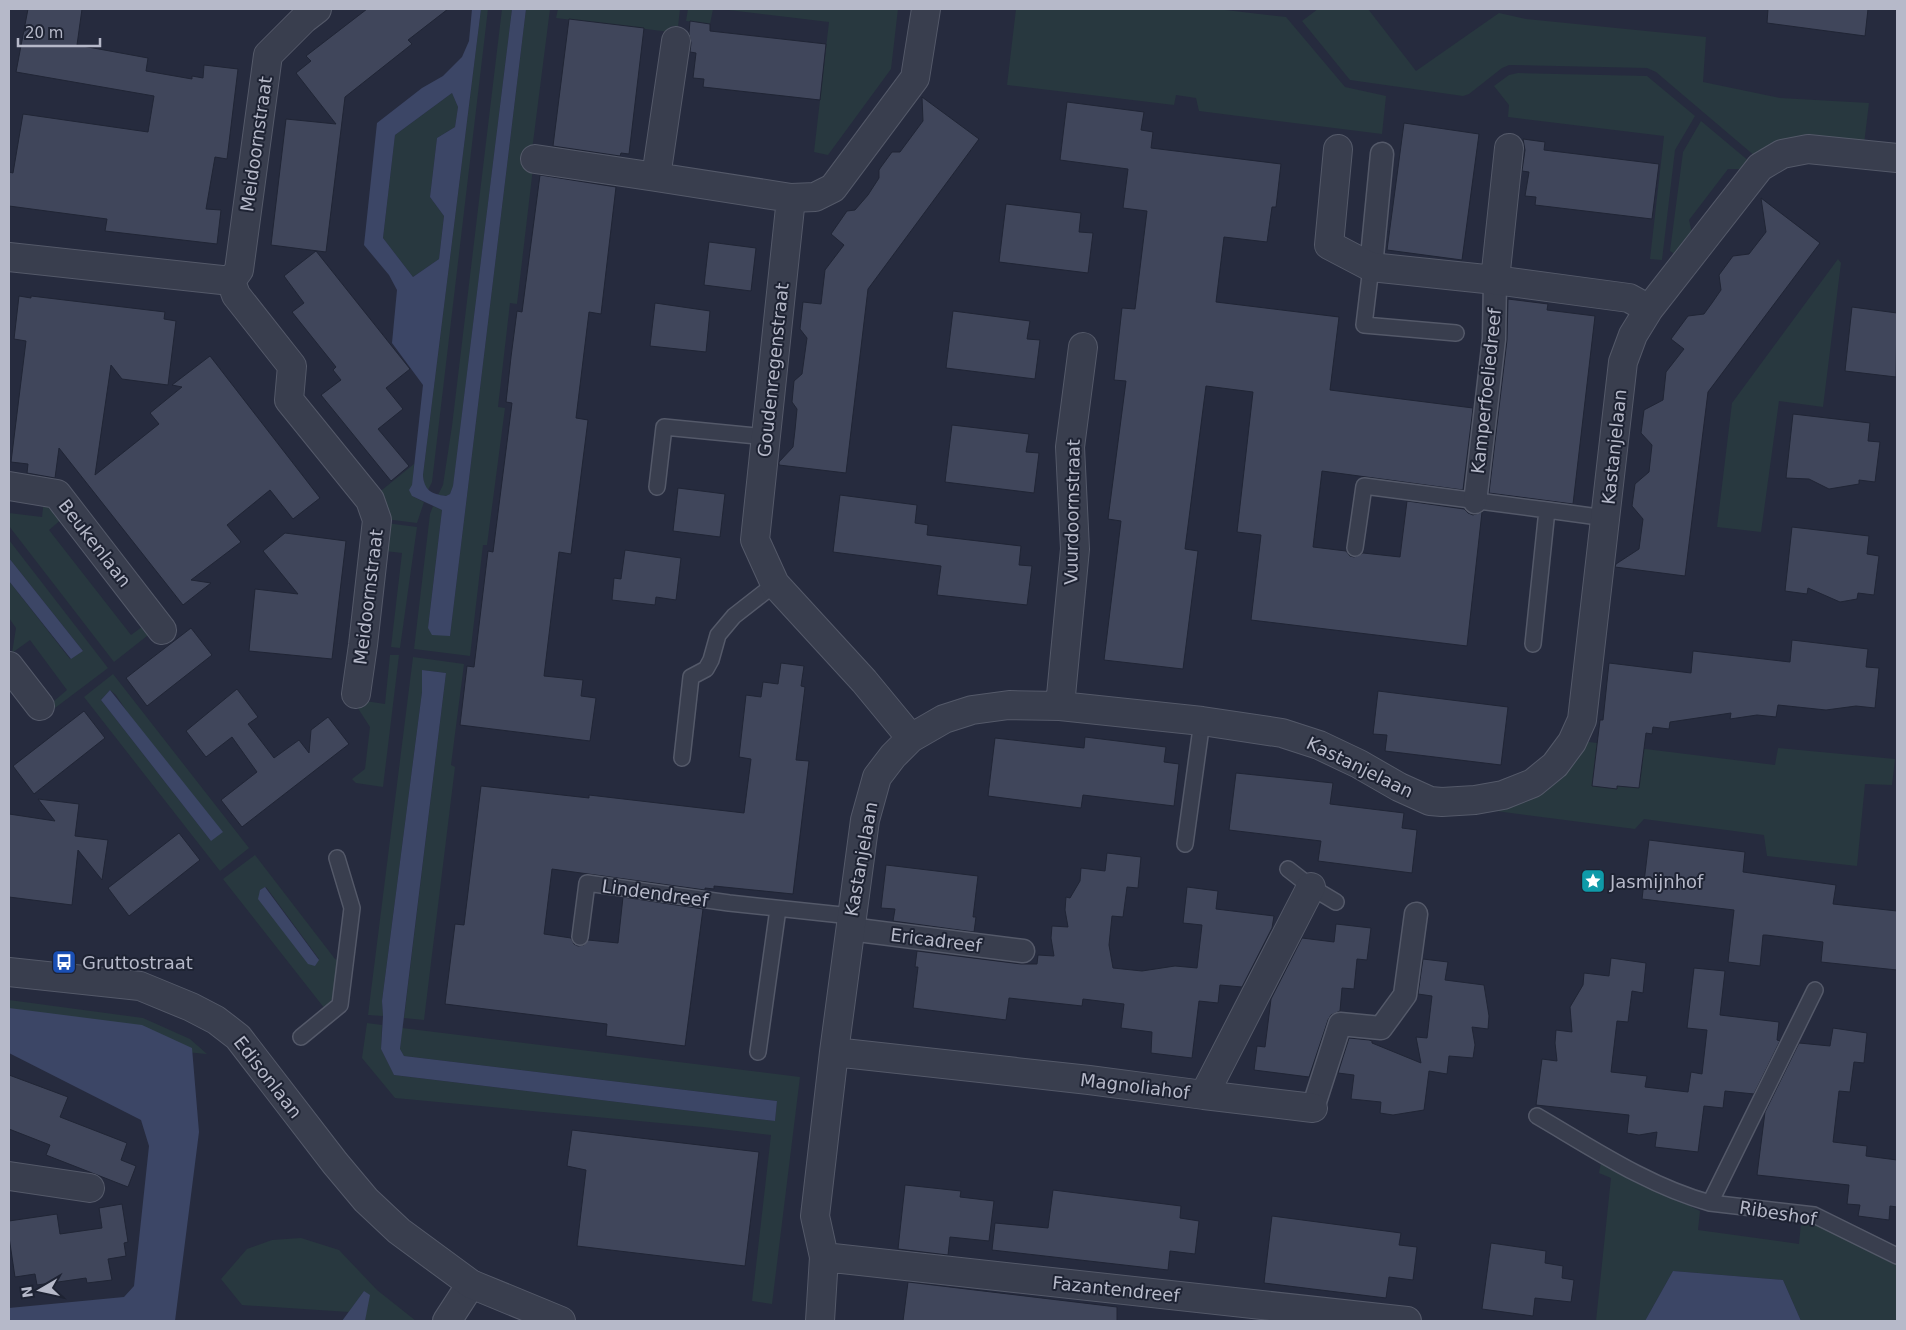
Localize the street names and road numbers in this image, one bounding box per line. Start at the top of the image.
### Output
street label: Meidoornstraat [236,75,276,213]
street label: Goudenregenstraat [753,282,793,458]
street label: Kamperfoeliedreef [1467,307,1505,475]
street label: Kastanjelaan [1597,388,1631,506]
street label: Vuurdoornstraat [1060,439,1084,585]
street label: Beukenlaan [54,495,136,591]
street label: Meidoornstraat [349,528,387,666]
street label: Kastanjelaan [1303,732,1417,802]
street label: Kastanjelaan [841,800,881,918]
street label: Lindendreef [600,875,710,911]
street label: Ericadreef [889,924,983,956]
street label: Edisonlaan [230,1032,306,1122]
street label: Magnoliahof [1079,1069,1192,1103]
street label: Ribeshof [1738,1197,1819,1230]
street label: Fazantendreef [1051,1272,1181,1306]

